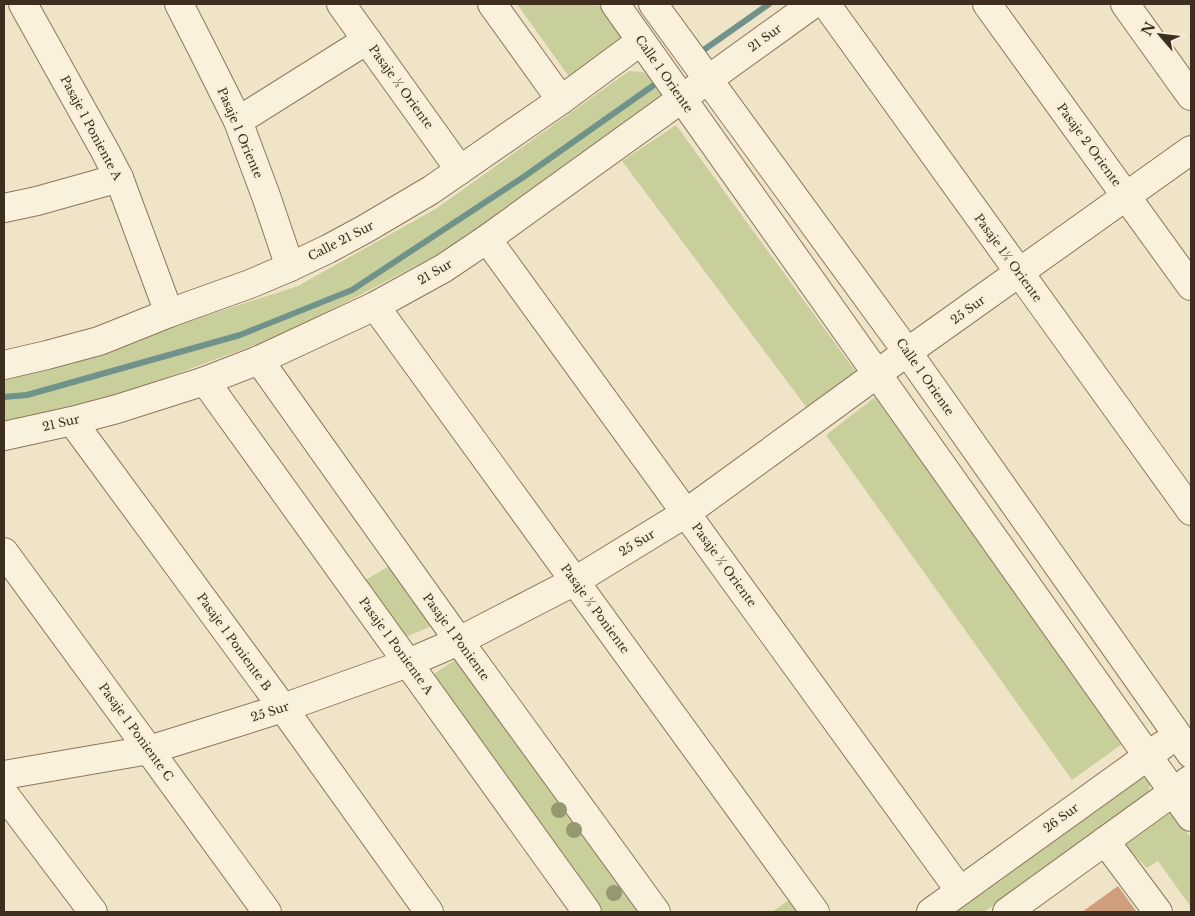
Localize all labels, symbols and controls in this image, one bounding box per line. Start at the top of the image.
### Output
north arrow [1135,10,1185,60]
text: N [1137,19,1160,39]
street label: 21 Sur [745,20,785,55]
street label: Calle 1 Oriente [632,32,697,115]
street label: Pasaje ½ Oriente [366,42,437,132]
street label: Pasaje 1 Poniente A [57,73,126,183]
street label: Pasaje 1 Oriente [215,85,266,181]
street label: Pasaje 2 Oriente [1054,100,1125,189]
street label: Pasaje 1½ Oriente [971,211,1046,305]
street label: Calle 21 Sur [305,217,377,264]
street label: 21 Sur [415,256,455,287]
street label: 25 Sur [947,292,988,327]
street label: Calle 1 Oriente [893,335,958,418]
street label: 21 Sur [41,411,81,434]
street label: Pasaje ½ Oriente [689,520,760,610]
street label: 25 Sur [616,526,658,559]
street label: Pasaje ½ Poniente [558,561,633,656]
street label: Pasaje 1 Poniente B [194,590,275,693]
street label: Pasaje 1 Poniente [420,590,493,683]
street label: Pasaje 1 Poniente A [356,594,437,698]
street label: Pasaje 1 Poniente C [96,680,177,784]
street label: 25 Sur [249,698,291,725]
street label: 26 Sur [1040,800,1082,835]

